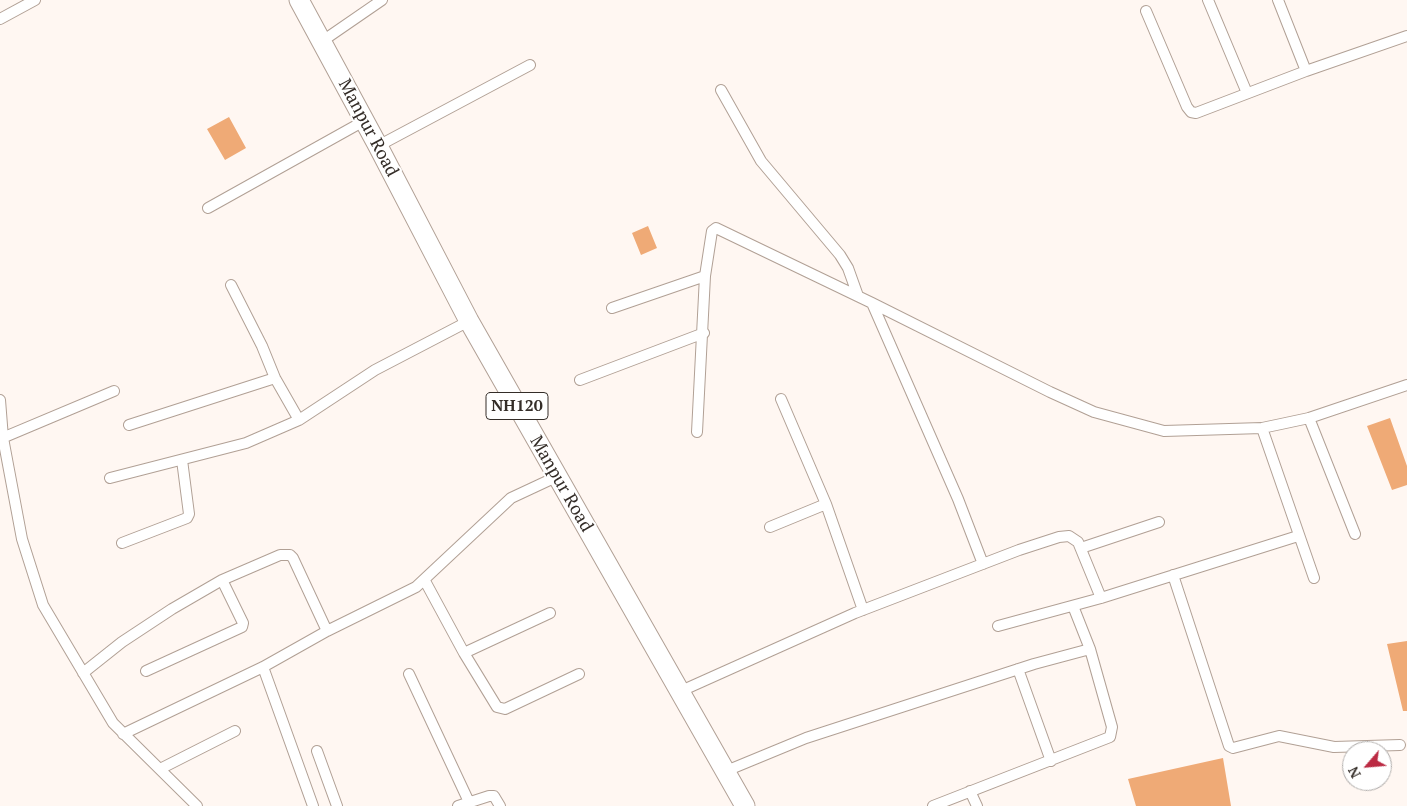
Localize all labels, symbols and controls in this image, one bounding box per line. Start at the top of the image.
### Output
street label: Manpur Road [333,76,403,180]
road number: NH120 [486,392,548,420]
street label: Manpur Road [525,432,597,536]
north arrow [1342,741,1392,791]
text: N [1343,764,1365,782]

